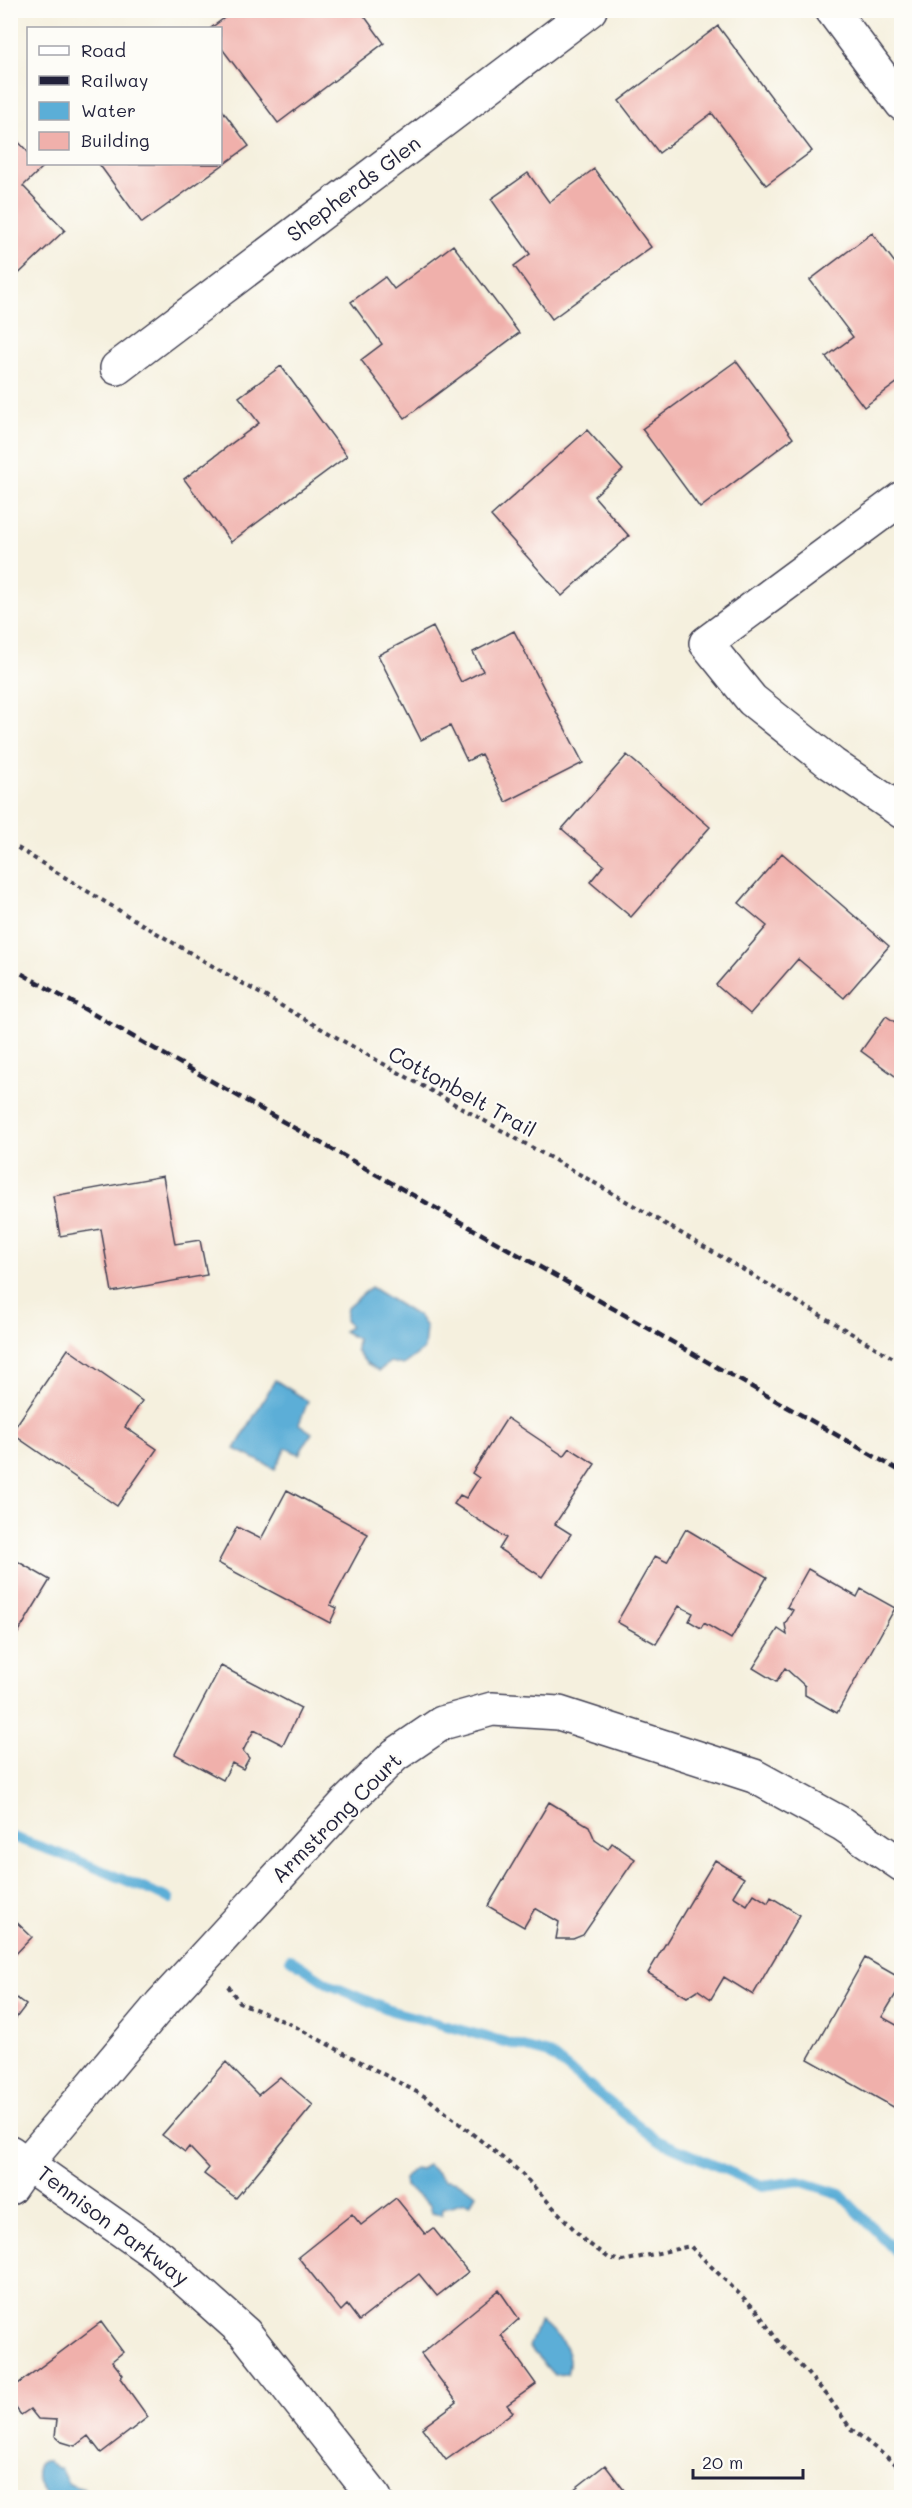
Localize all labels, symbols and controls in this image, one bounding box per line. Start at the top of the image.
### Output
legend [27,27,222,165]
text: Road [81,38,126,62]
text: Railway [81,68,148,92]
text: Water [81,98,136,122]
text: Building [81,128,149,152]
street label: Shepherds Glen [281,129,425,247]
street label: Cottonbelt Trail [384,1039,541,1142]
street label: Armstrong Court [265,1746,407,1888]
street label: Tennison Parkway [33,2159,195,2291]
scale bar [693,2442,802,2480]
text: 20 m [702,2450,743,2474]

